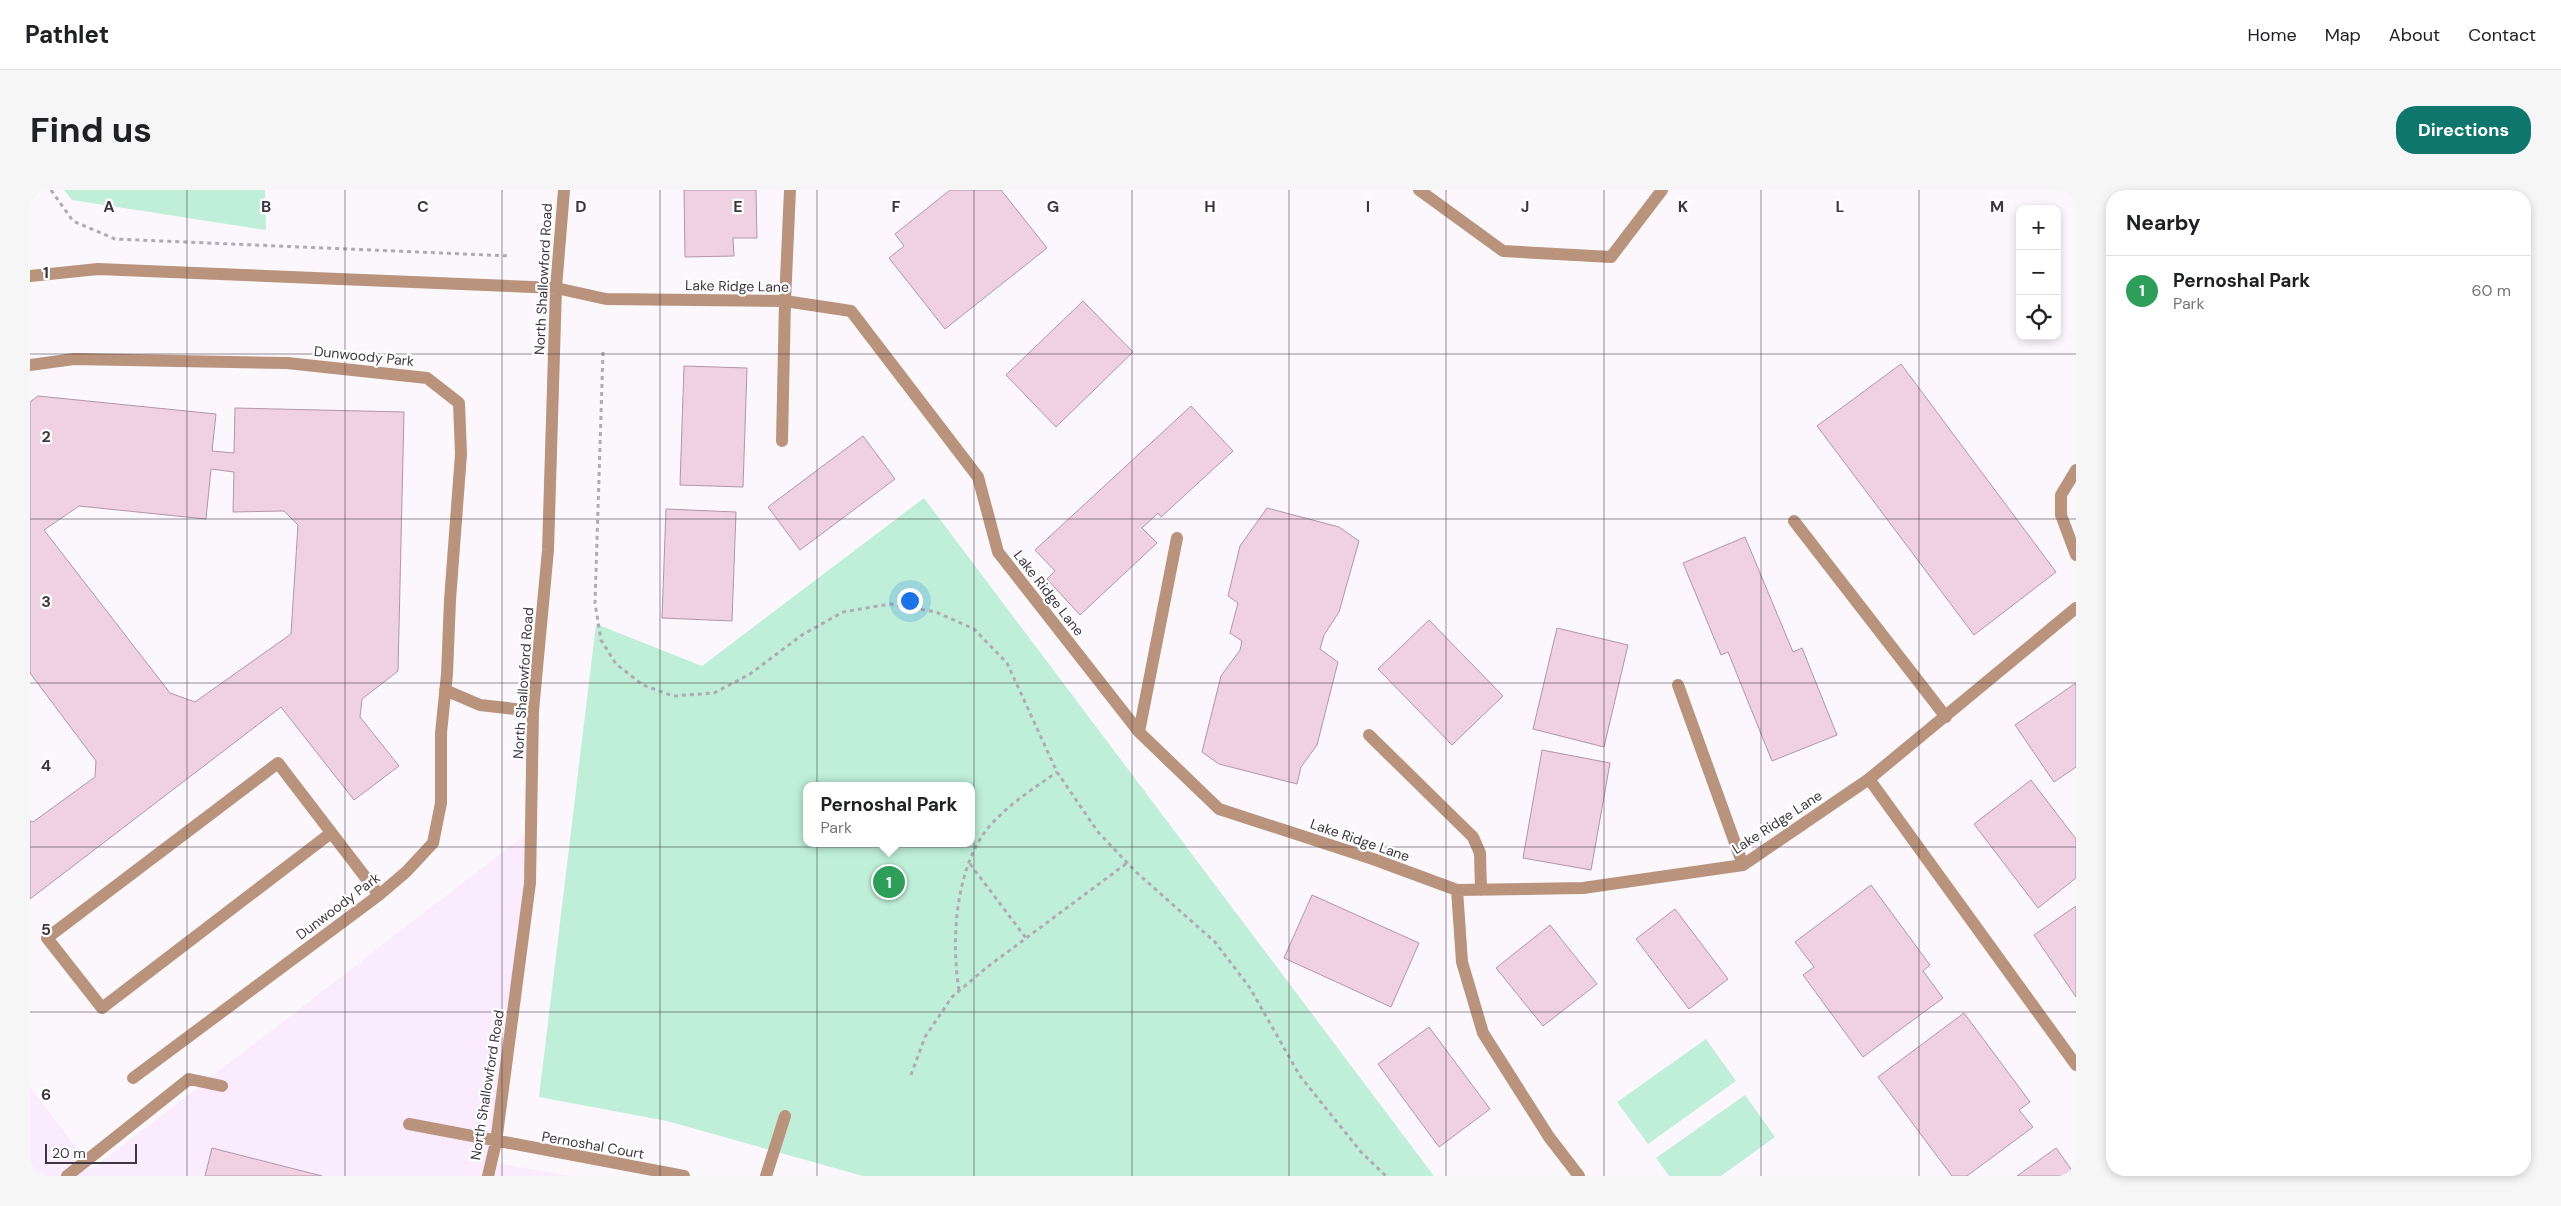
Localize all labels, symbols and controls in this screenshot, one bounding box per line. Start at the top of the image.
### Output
text: Pathlet [25,19,109,50]
text: Home [2247,23,2297,47]
text: Map [2325,23,2361,47]
text: About [2389,23,2440,47]
text: Contact [2468,23,2536,47]
button: Directions [2396,106,2531,154]
text: Find us [30,107,152,153]
text: A [103,196,115,217]
text: B [261,196,271,217]
text: C [417,196,429,217]
text: D [575,196,587,217]
text: E [733,196,743,217]
text: F [892,196,901,217]
text: G [1047,196,1059,217]
text: H [1204,196,1216,217]
text: I [1366,196,1370,217]
text: J [1521,196,1529,217]
text: K [1678,196,1689,217]
text: L [1836,196,1845,217]
text: M [1990,196,2004,217]
street label: North Shallowford Road [530,203,556,355]
map controls [2016,205,2061,340]
button: + [2016,205,2061,250]
text: Nearby [2126,209,2200,237]
button: − [2016,250,2061,295]
text: 1 [43,262,49,283]
text: Pernoshal Park [2173,268,2310,293]
street label: Lake Ridge Lane [685,276,789,296]
text: 1 [2139,280,2145,301]
text: 60 m [2471,280,2511,301]
text: Park [2173,293,2205,314]
button: locate [2016,295,2061,340]
street label: Dunwoody Park [313,342,415,370]
text: 2 [41,426,51,447]
street label: Lake Ridge Lane [1010,547,1088,639]
your location [897,588,923,614]
text: 3 [41,591,51,612]
street label: North Shallowford Road [509,607,537,759]
text: 4 [41,755,51,776]
popup [803,782,975,847]
street label: Lake Ridge Lane [1729,786,1825,858]
text: Pernoshal Park [820,792,958,817]
street label: Lake Ridge Lane [1308,815,1412,865]
text: Park [820,817,852,838]
pin: 1 [873,863,905,901]
street label: Dunwoody Park [292,869,384,943]
text: 5 [41,919,51,940]
street label: North Shallowford Road [466,1009,508,1161]
text: 6 [41,1084,51,1105]
street label: Pernoshal Court [540,1127,646,1163]
scale bar [45,1141,138,1164]
text: 20 m [52,1144,86,1162]

